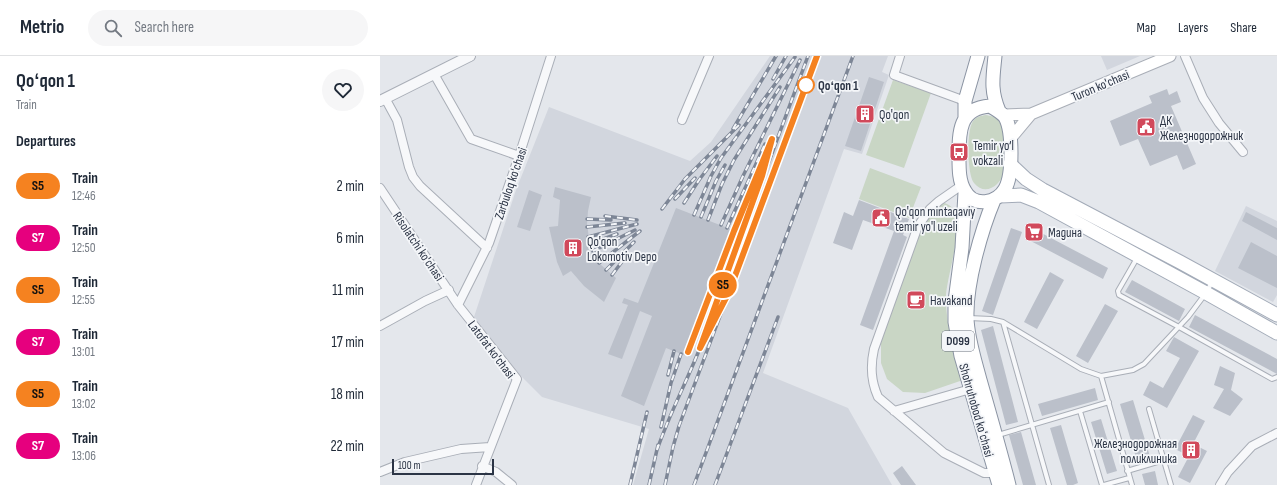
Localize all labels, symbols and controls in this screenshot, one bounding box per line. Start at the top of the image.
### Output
search box [88,10,368,46]
text: Metrio [20,16,64,39]
icon: search [102,17,124,39]
text: Search here [134,18,194,37]
text: Map [1136,19,1156,36]
text: Layers [1178,19,1208,36]
text: Share [1230,19,1257,36]
street label: Turon ko'chasi [1069,67,1132,105]
button: heart [322,69,364,111]
text: Qoʻqon 1 [16,70,75,93]
marker: Qoʻqon 1 [797,76,815,94]
place label: Qoʻqon 1 [818,78,858,94]
text: Train [16,97,37,113]
building icon: Qo'qon [854,103,876,125]
place label: Qo'qon [879,107,909,123]
place label: ДК Железнодорожник [1160,113,1243,144]
public building icon: ДК Железнодорожник [1135,116,1157,138]
text: Departures [16,132,76,151]
place label: Temir yo‘l vokzali [973,138,1014,169]
bus stop icon: Temir yo‘l vokzali [948,141,970,163]
street label: Zarbuloq ko'chasi [491,145,531,221]
text: Train [72,169,98,188]
text: S5 [32,177,44,194]
text: 2 min [337,177,364,196]
text: 12:46 [72,188,96,204]
place label: Qo'qon mintaqaviy temir yo'l uzeli [895,204,975,235]
public building icon: Qo'qon mintaqaviy temir yo'l uzeli [870,207,892,229]
street label: Risolatchi ko'chasi [389,209,447,284]
text: Train [72,221,98,240]
supermarket icon: Мадина [1023,221,1045,243]
place label: Мадина [1048,225,1082,241]
text: S7 [32,229,44,246]
text: 6 min [336,229,364,248]
place label: Qo'qon Lokomotiv Depo [587,234,657,265]
building icon: Qo'qon Lokomotiv Depo [562,237,584,259]
text: 12:50 [72,240,96,256]
line badge: S5 [705,272,741,298]
text: Train [72,273,98,292]
text: S5 [717,276,729,293]
text: S5 [32,281,44,298]
text: 11 min [332,281,364,300]
cafe icon: Havakand [905,289,927,311]
text: 12:55 [72,292,95,308]
place label: Havakand [930,293,972,309]
street label: Latofat ko'chasi [464,317,518,382]
text: Train [72,325,98,344]
road number: D099 [942,331,974,351]
text: S7 [32,333,44,350]
text: 17 min [332,333,364,352]
text: 13:01 [72,344,95,360]
street label: Shohruhobod koʻchasi [955,362,997,459]
text: Train [72,377,98,396]
text: S5 [32,385,44,402]
text: 18 min [331,385,364,404]
text: 13:02 [72,396,96,412]
text: Train [72,429,98,448]
place label: Железнодорожная поликлиника [1094,436,1177,467]
text: S7 [32,437,44,454]
text: 22 min [330,437,364,456]
building icon: Железнодорожная поликлиника [1180,439,1202,461]
text: 13:06 [72,448,96,464]
scale bar [392,457,494,476]
text: 100 m [398,459,420,472]

